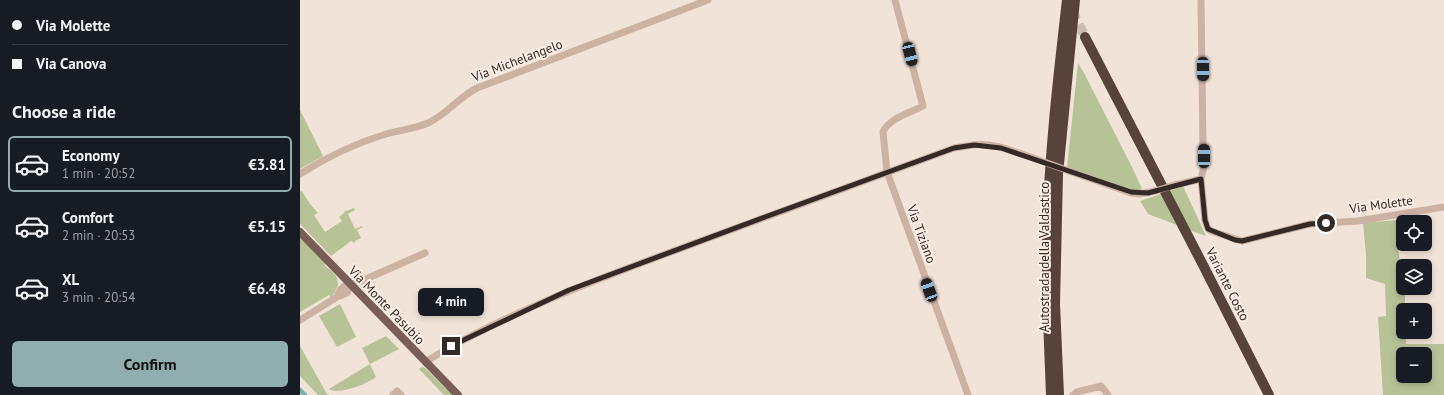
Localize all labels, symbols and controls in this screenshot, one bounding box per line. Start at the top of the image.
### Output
text: Via Molette [36,16,110,35]
street label: Via Michelangelo [468,35,565,86]
car [901,41,919,67]
text: Via Canova [36,54,106,73]
car [1197,57,1209,81]
text: Choose a ride [12,100,116,123]
car [1198,144,1210,168]
icon: car [14,146,50,182]
text: Economy [62,146,120,165]
text: €3.81 [248,155,286,174]
text: 1 min · 20:52 [62,165,135,182]
street label: Autostrada della Valdastico [1036,182,1053,332]
street label: Via Molette [1347,192,1414,217]
street label: Via Tiziano [903,202,940,266]
icon: car [14,208,50,244]
text: Comfort [62,208,114,227]
route start [1317,214,1335,232]
map controls [1396,215,1432,383]
button: locate [1396,215,1432,251]
text: €5.15 [248,217,286,236]
text: 2 min · 20:53 [62,227,135,244]
street label: Variante Costo [1201,244,1253,324]
button: layers [1396,259,1432,295]
street label: Via Monte Pasubio [344,262,428,348]
icon: car [14,270,50,306]
text: XL [62,270,79,289]
car [919,277,939,303]
text: €6.48 [248,279,286,298]
callout: 4 min [418,288,484,316]
text: 3 min · 20:54 [62,289,135,306]
text: 4 min [435,293,467,310]
button: + [1396,303,1432,339]
route end [442,337,460,355]
button: Confirm [12,341,288,387]
button: − [1396,347,1432,383]

